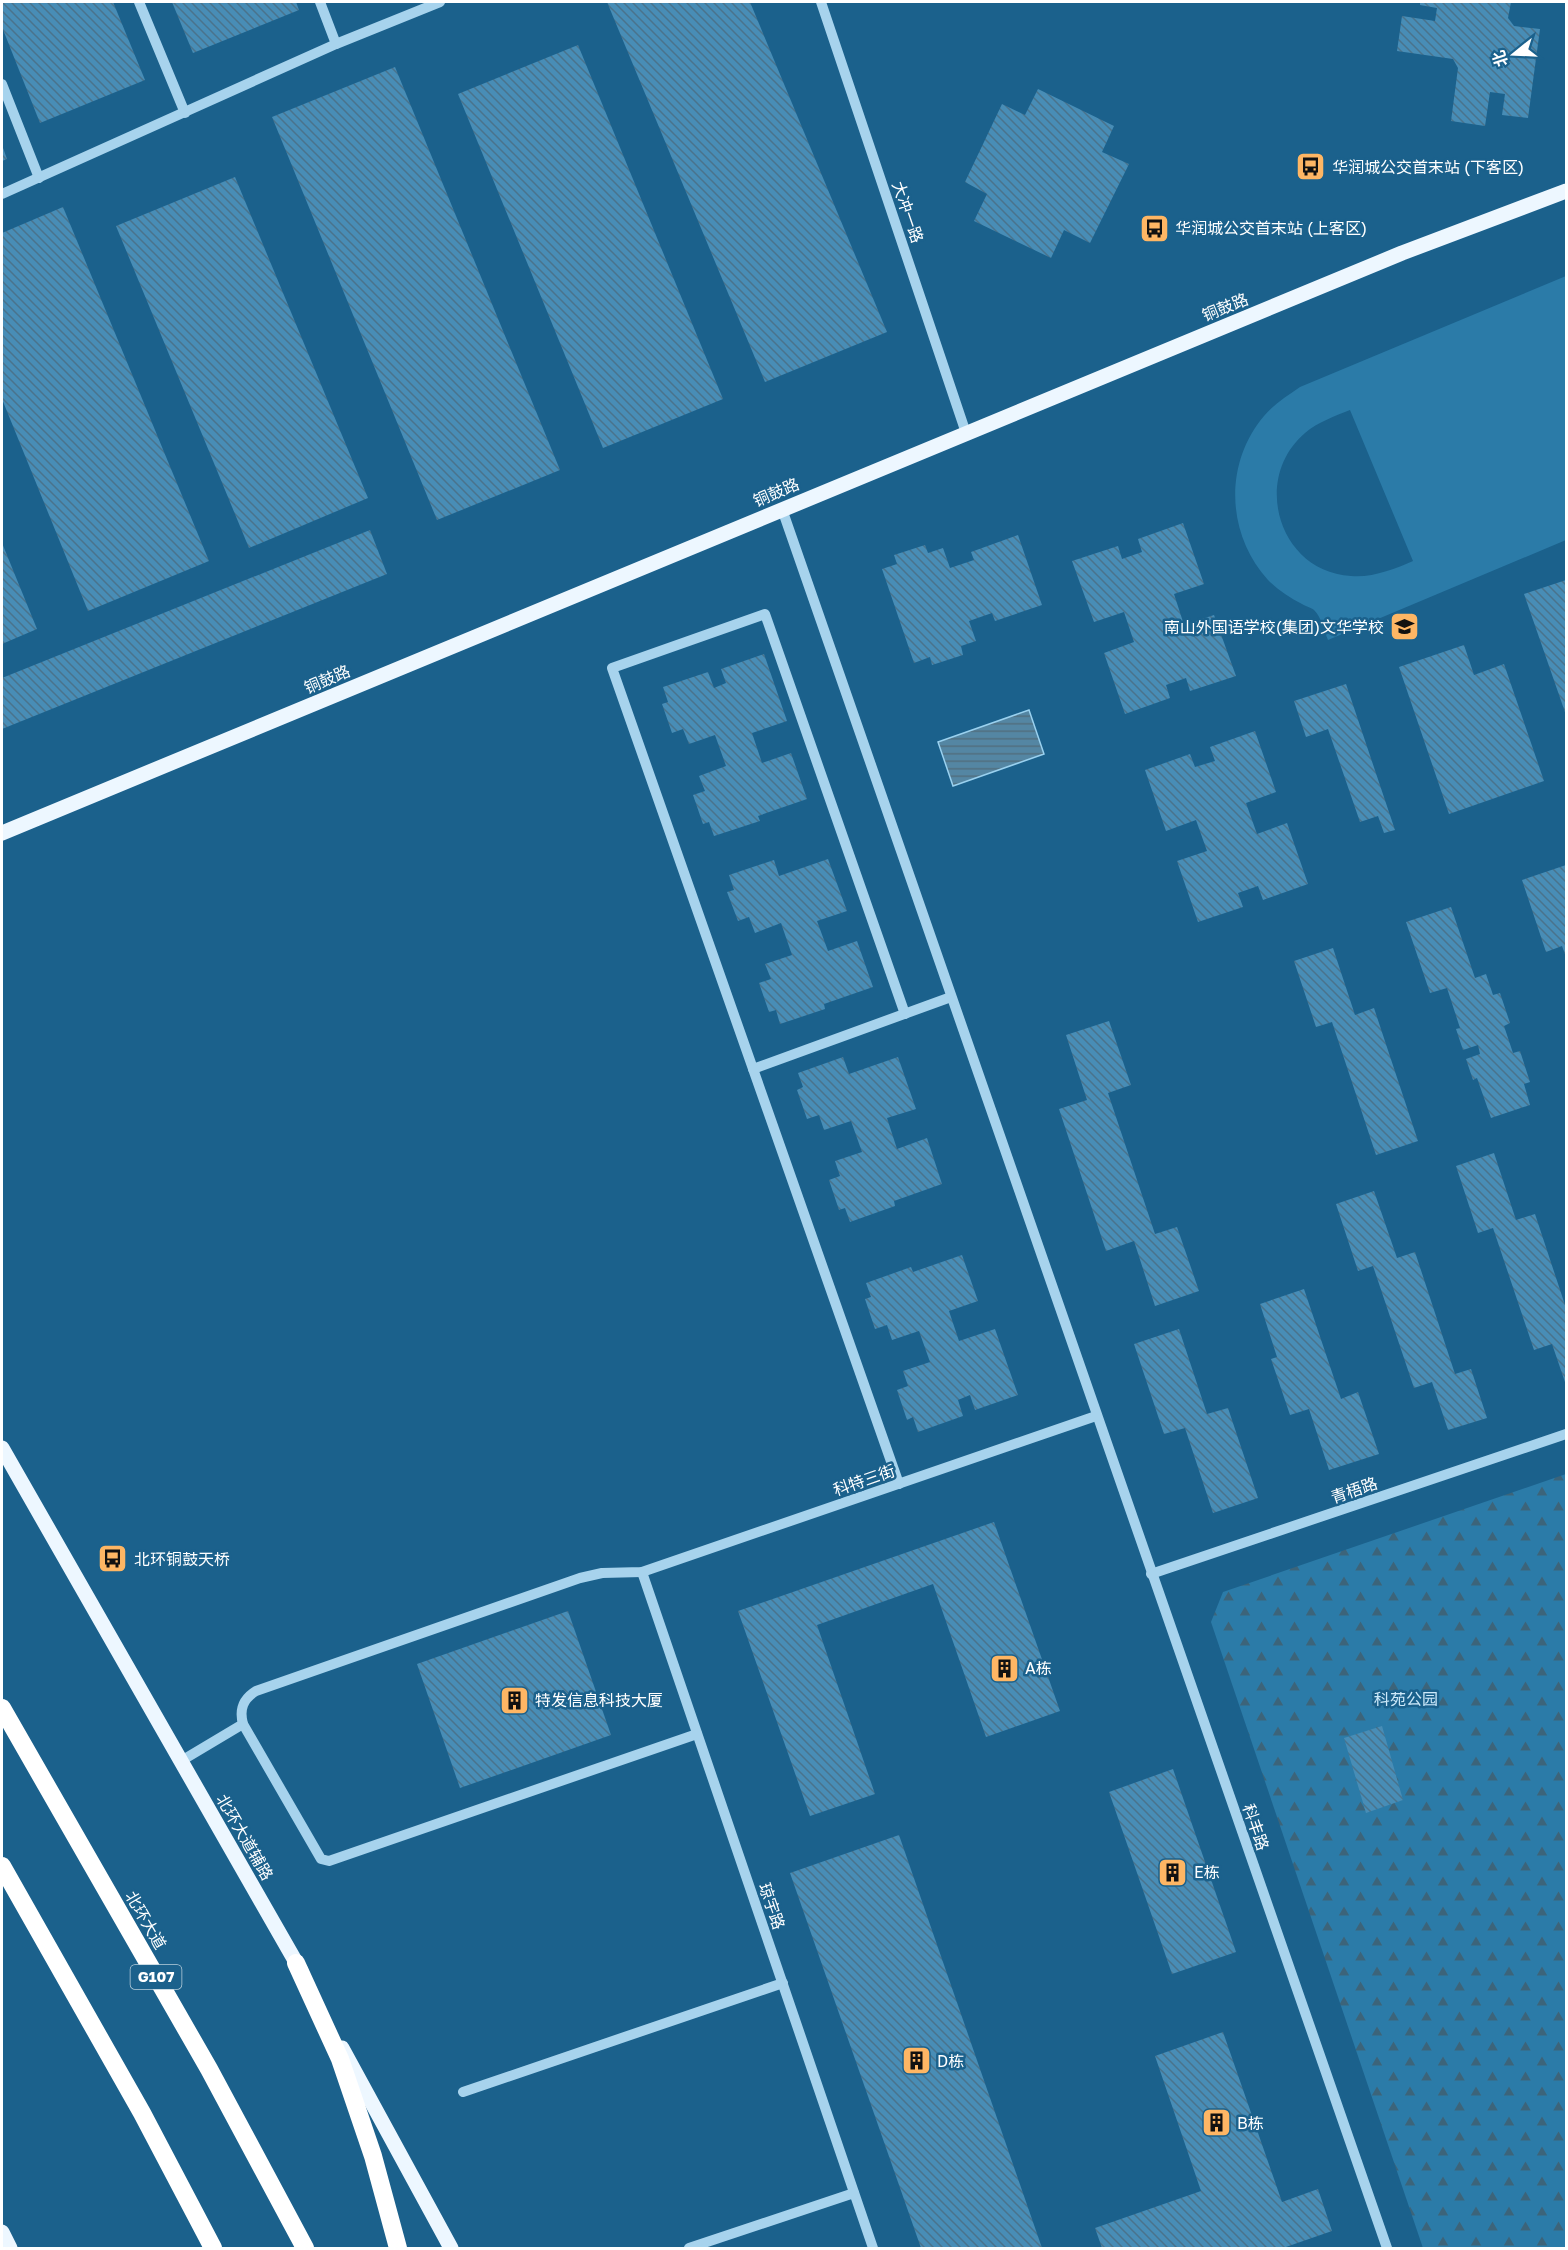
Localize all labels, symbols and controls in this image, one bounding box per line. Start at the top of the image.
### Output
north arrow [1484,24,1544,84]
text: 北 [1488,48,1512,69]
bus stop icon: 华润城公交首末站 (下客区) [1295,151,1327,183]
place label: 华润城公交首末站 (下客区) [1332,157,1524,177]
street label: 大冲一路 [888,178,928,246]
bus stop icon: 华润城公交首末站 (上客区) [1138,212,1170,244]
place label: 华润城公交首末站 (上客区) [1175,218,1367,238]
street label: 铜鼓路 [1199,289,1251,325]
street label: 铜鼓路 [750,473,802,511]
school or university icon: 南山外国语学校(集团)文华学校 [1389,611,1421,643]
place label: 南山外国语学校(集团)文华学校 [1164,617,1384,637]
street label: 铜鼓路 [301,660,353,698]
street label: 科特三街 [830,1460,898,1500]
street label: 青梧路 [1328,1473,1380,1507]
bus stop icon: 北环铜鼓天桥 [97,1543,129,1575]
place label: 北环铜鼓天桥 [134,1549,230,1569]
building icon: A栋 [988,1652,1020,1684]
place label: A栋 [1025,1658,1052,1678]
building icon: 特发信息科技大厦 [498,1684,530,1716]
park label: 科苑公园 [1374,1689,1438,1709]
place label: 特发信息科技大厦 [535,1690,663,1710]
street label: 北环大道辅路 [212,1790,278,1884]
street label: 科丰路 [1239,1801,1273,1853]
building icon: E栋 [1157,1856,1189,1888]
place label: E栋 [1194,1862,1220,1882]
street label: 琼宇路 [755,1880,789,1932]
street label: 北环大道 [121,1887,171,1953]
road number: G107 [130,1965,182,1989]
building icon: D栋 [900,2045,932,2077]
place label: D栋 [937,2051,964,2071]
building icon: B栋 [1200,2107,1232,2139]
place label: B栋 [1237,2113,1264,2133]

